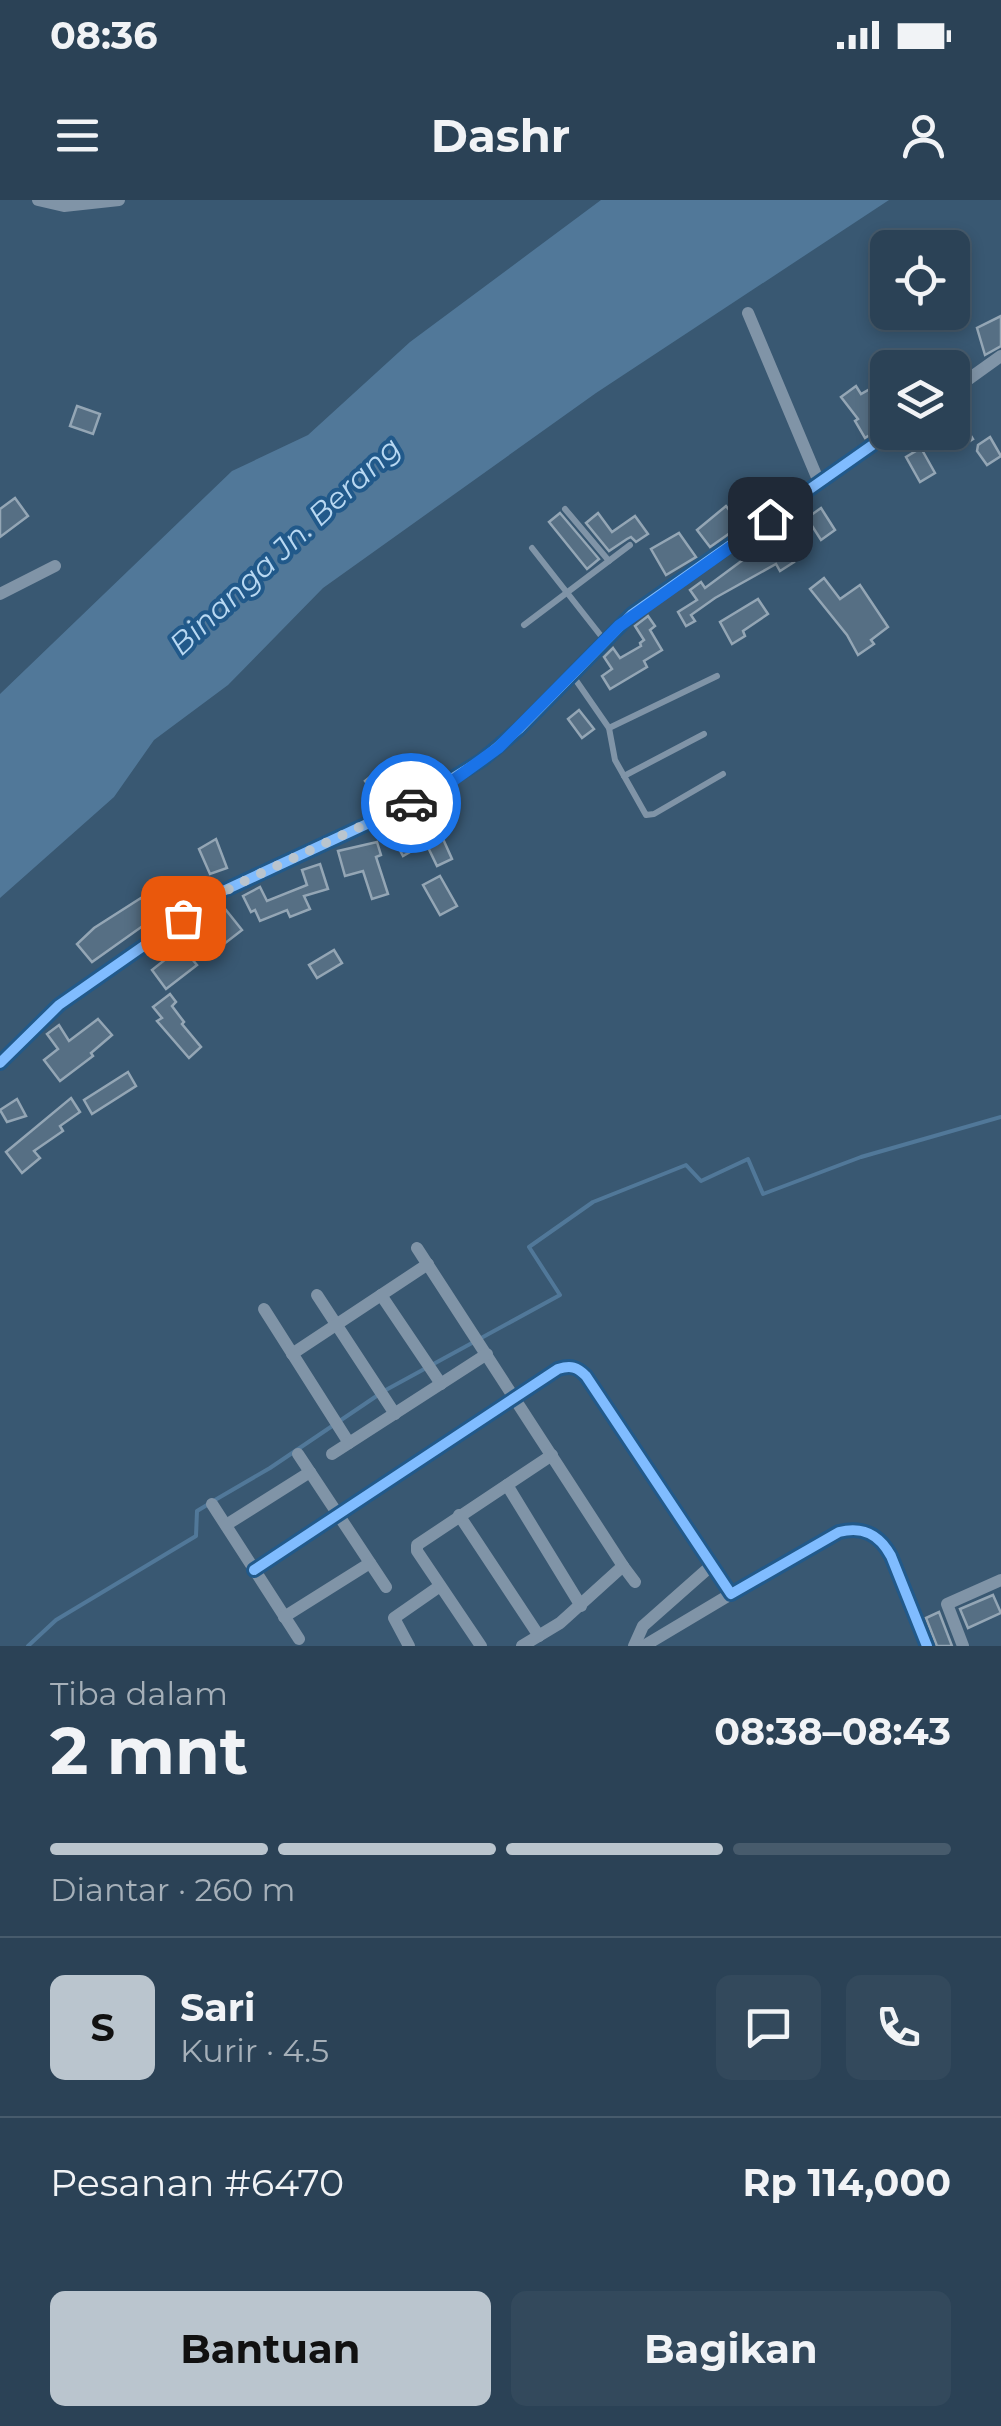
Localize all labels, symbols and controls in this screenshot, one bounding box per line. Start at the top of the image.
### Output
text: 08:36 [50,12,158,59]
icon: menu [50,108,105,163]
text: Dashr [431,108,570,163]
icon: person [896,108,951,163]
map controls [870,230,970,450]
button: locate [870,230,970,330]
button: layers [870,350,970,450]
water label: Binanga Jn. Berang [162,429,408,663]
pin [728,477,813,562]
icon: home [743,492,798,547]
courier [361,753,461,853]
icon: car [384,776,439,831]
pin [141,876,226,961]
icon: bag [156,891,211,946]
text: Tiba dalam [50,1674,228,1713]
text: 08:38–08:43 [714,1708,951,1755]
text: 2 mnt [50,1711,248,1790]
text: Diantar · 260 m [50,1870,296,1909]
button: chat [716,1975,821,2080]
button: phone [846,1975,951,2080]
text: Sari [180,1984,255,2031]
text: S [90,2004,115,2051]
text: Kurir · 4.5 [180,2031,329,2070]
text: Pesanan #6470 [50,2159,344,2206]
text: Rp 114,000 [743,2159,951,2206]
button: Bantuan [50,2291,491,2406]
button: Bagikan [511,2291,951,2406]

